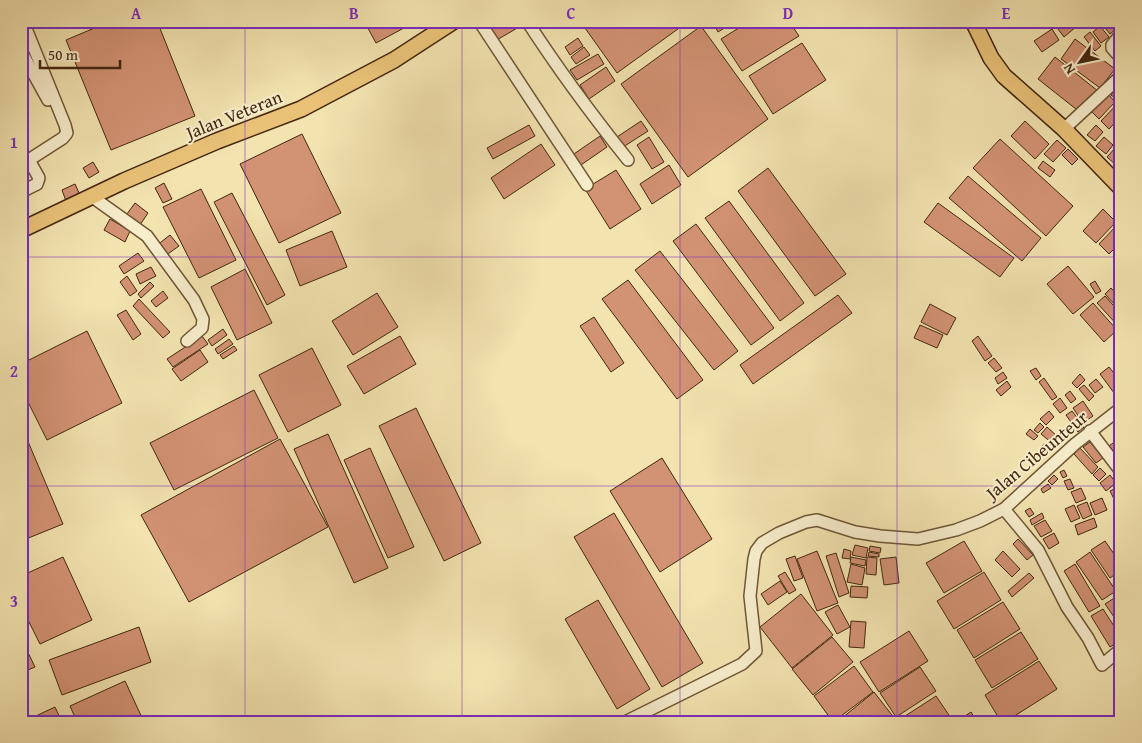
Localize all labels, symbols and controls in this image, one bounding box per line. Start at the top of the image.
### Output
text: A [131,1,142,25]
text: B [349,1,359,25]
text: C [566,1,576,25]
text: D [783,1,793,25]
text: E [1002,1,1011,25]
scale bar [40,38,120,70]
north arrow [1054,38,1104,88]
text: 50 m [48,44,79,65]
text: N [1058,59,1080,78]
street label: Jalan Veteran [180,83,286,147]
text: 1 [10,130,18,154]
text: 2 [10,359,18,383]
street label: Jalan Cibeunteur [978,403,1094,507]
text: 3 [10,589,18,613]

